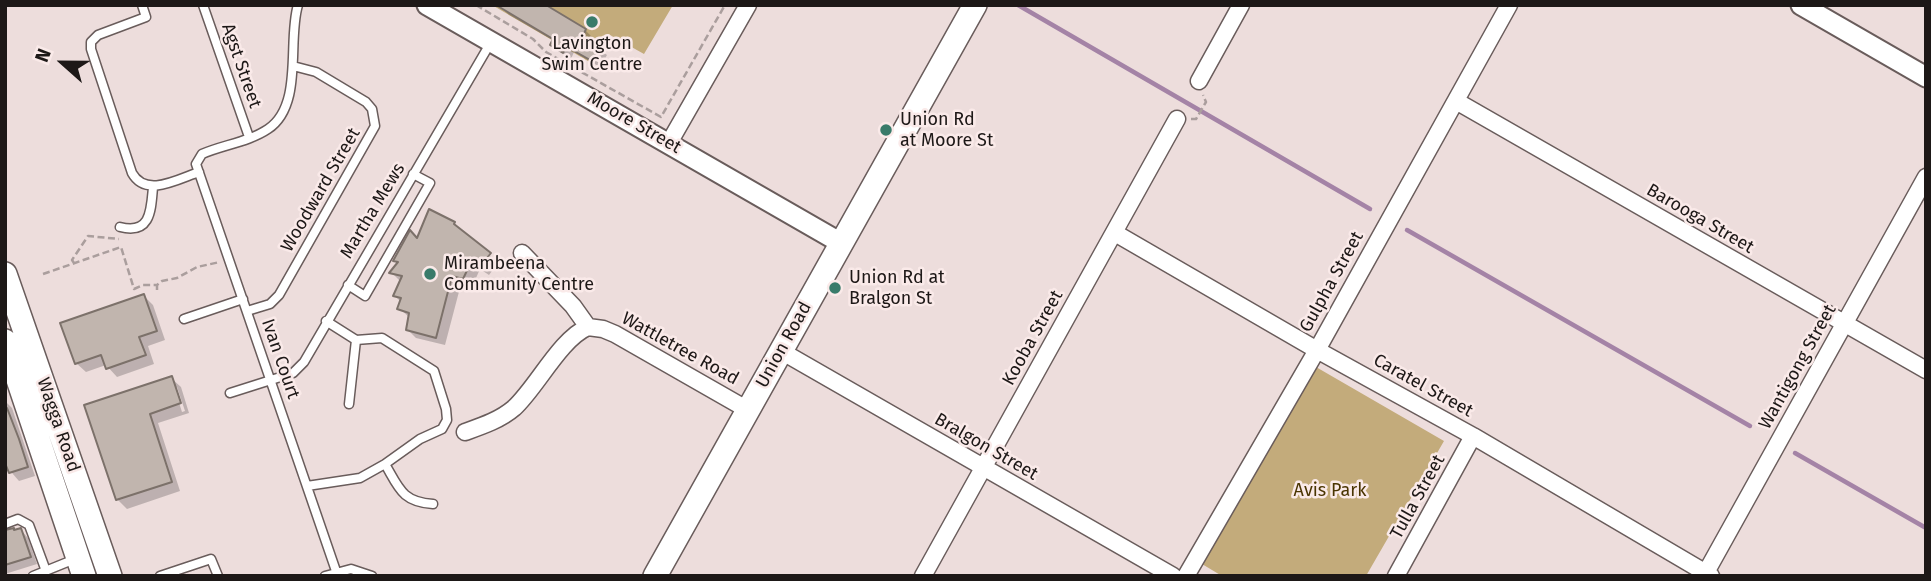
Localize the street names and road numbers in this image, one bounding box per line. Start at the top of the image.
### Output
street label: Agst Street [216,21,266,111]
street label: Moore Street [583,87,685,159]
street label: Woodward Street [277,124,365,256]
street label: Martha Mews [336,159,410,263]
street label: Barooga Street [1642,180,1758,258]
street label: Gulpha Street [1295,228,1369,336]
street label: Kooba Street [998,287,1068,389]
street label: Union Road [752,298,816,392]
street label: Wantigong Street [1755,301,1841,433]
street label: Wattletree Road [618,308,742,390]
street label: Ivan Court [256,316,304,402]
street label: Caratel Street [1369,350,1477,422]
street label: Wagga Road [32,375,84,475]
street label: Bralgon Street [930,409,1042,485]
street label: Tulla Street [1386,451,1450,543]

